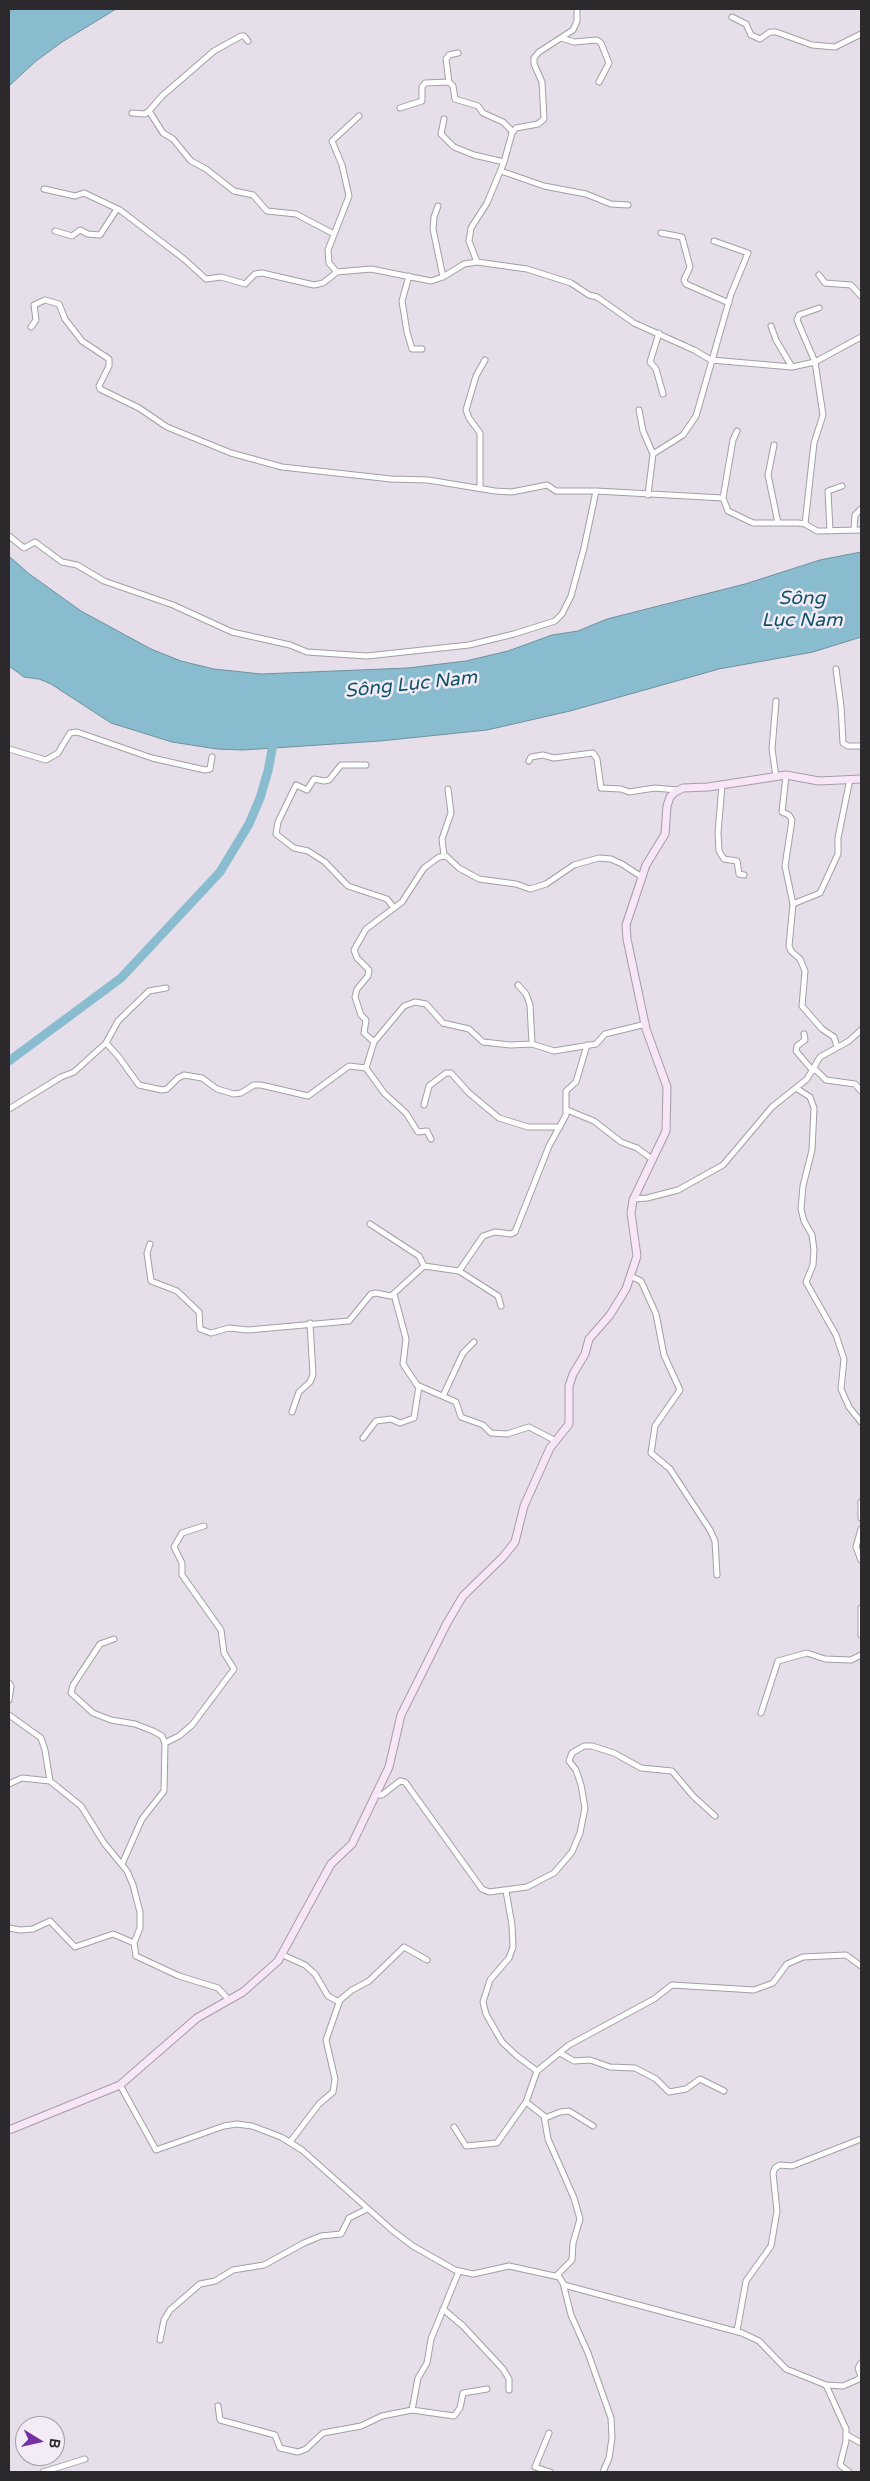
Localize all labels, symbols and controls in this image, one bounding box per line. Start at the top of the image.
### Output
water label: Sông Lục Nam [762,588,842,632]
water label: Sông Lục Nam [344,667,478,703]
north arrow [15,2416,65,2466]
text: B [45,2437,63,2449]

